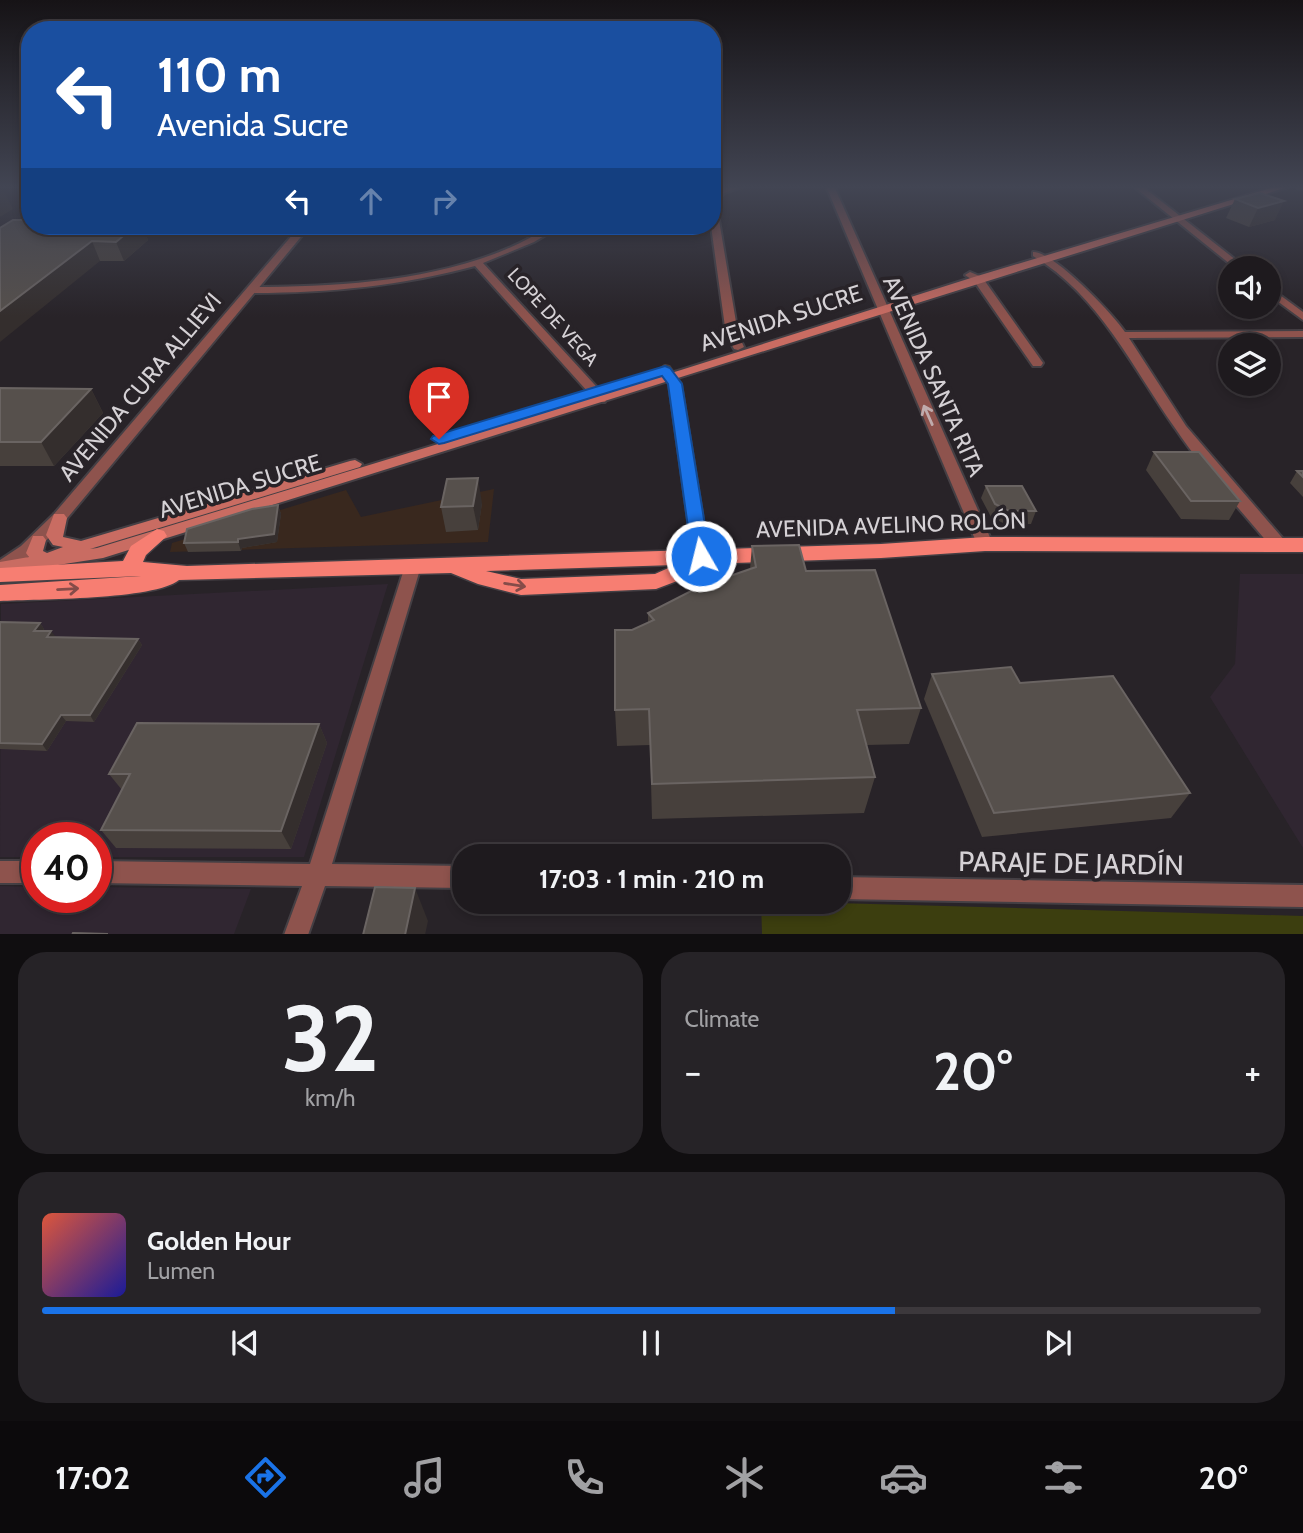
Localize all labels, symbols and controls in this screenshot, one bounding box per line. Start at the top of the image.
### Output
text: 110 m [157,45,281,104]
icon: left [42,49,133,140]
text: Avenida Sucre [157,105,348,144]
icon: left [279,182,317,220]
icon: ahead [352,182,390,220]
icon: right [425,182,463,220]
map controls [1218,256,1281,396]
button: sound [1218,256,1281,319]
street label: LOPE DE VEGA [503,263,603,371]
street label: AVENIDA SANTA RITA [877,271,991,481]
street label: AVENIDA SUCRE [697,279,865,357]
street label: AVENIDA CURA ALLIEVI [53,287,227,487]
button: layers [1218,333,1281,396]
pin [409,367,469,439]
icon: arrive [420,378,458,416]
one-way arrow [921,405,934,426]
street label: AVENIDA SUCRE [155,448,325,524]
street label: AVENIDA AVELINO ROLÓN [755,506,1027,544]
position arrow [664,519,738,593]
one-way arrow [503,579,526,592]
one-way arrow [56,582,79,595]
speed limit sign: 40 [21,822,112,913]
street label: PARAJE DE JARDÍN [958,844,1184,882]
text: 17:03 · 1 min · 210 m [539,863,764,895]
text: 32 [282,983,379,1094]
text: Climate [685,1005,759,1033]
text: 20° [933,1040,1012,1103]
text: − [685,1048,701,1095]
text: + [1244,1048,1261,1095]
text: km/h [305,1084,355,1112]
text: Golden Hour [147,1225,290,1257]
text: Lumen [147,1257,215,1285]
icon: previous [226,1324,264,1362]
icon: pause [632,1324,670,1362]
icon: next [1039,1324,1077,1362]
icon: directions [241,1453,290,1502]
icon: music [400,1453,449,1502]
icon: phone [560,1453,609,1502]
icon: climate [720,1453,769,1502]
icon: car [879,1453,928,1502]
icon: filters [1039,1453,1088,1502]
text: 17:02 [55,1458,130,1497]
text: 20° [1199,1458,1248,1497]

